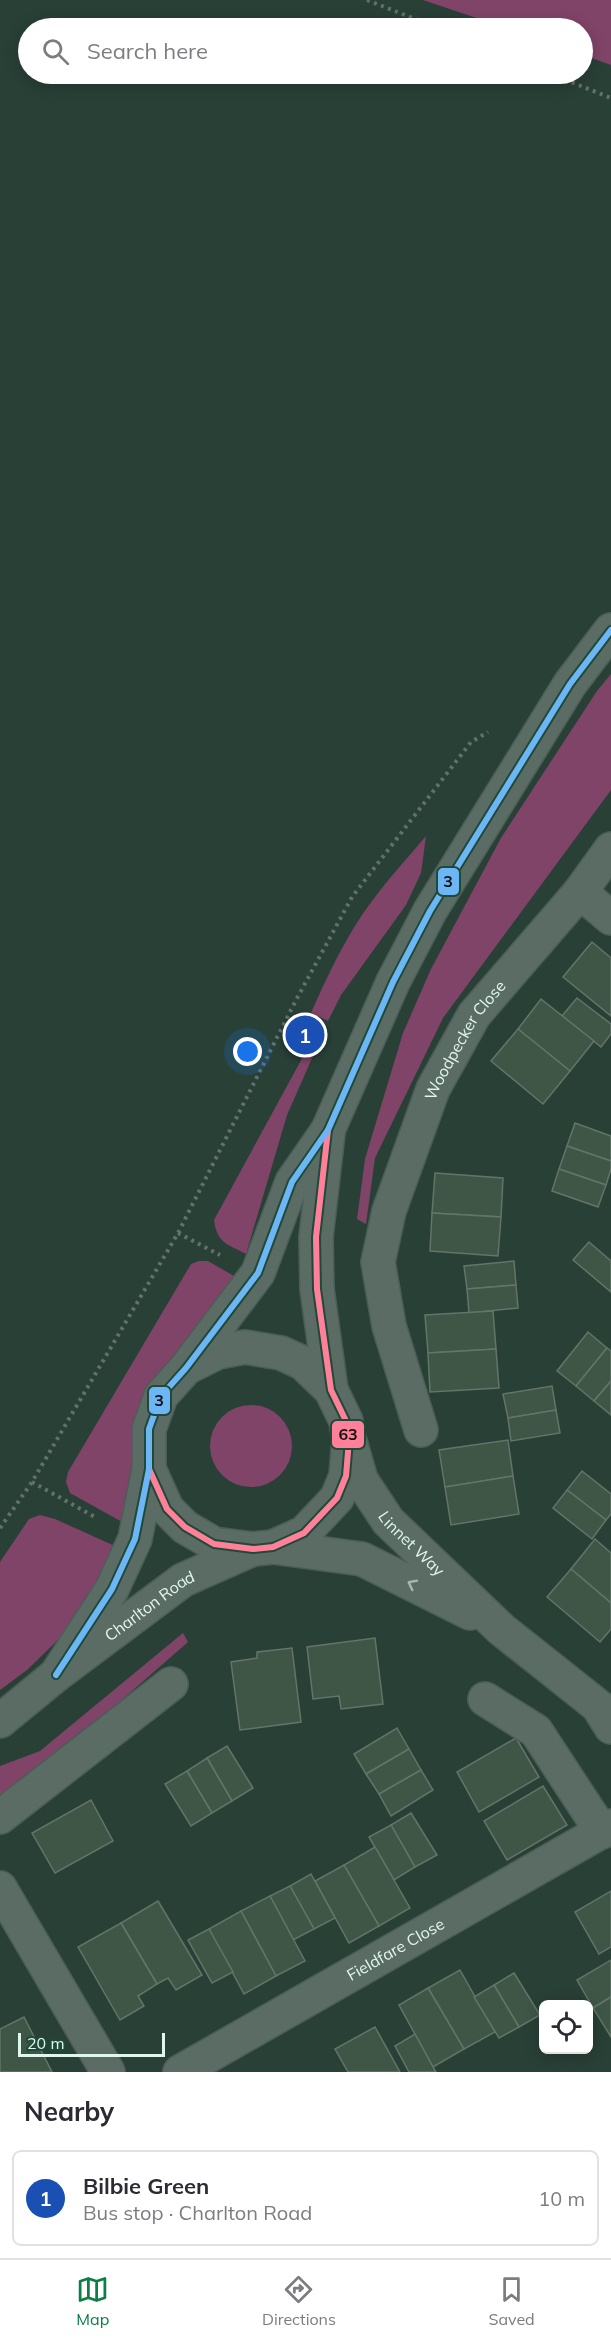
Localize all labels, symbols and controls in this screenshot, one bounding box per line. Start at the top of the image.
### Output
search box [18,18,593,84]
icon: search [39,35,72,68]
text: Search here [87,37,208,65]
line badge: 3 [437,867,460,896]
text: 3 [443,871,453,891]
street label: Woodpecker Close [420,976,510,1103]
pin: 1 [286,1012,324,1058]
your location [233,1037,262,1066]
line badge: 3 [148,1386,171,1415]
text: 3 [154,1390,164,1410]
line badge: 63 [331,1420,365,1449]
text: 63 [338,1424,358,1444]
street label: Linnet Way [374,1507,449,1580]
street label: Charlton Road [100,1566,198,1645]
one-way arrow [407,1580,418,1591]
street label: Fieldfare Close [343,1913,448,1985]
map controls [539,2000,593,2054]
button: locate [539,2000,593,2054]
scale bar [18,2030,165,2058]
text: 20 m [27,2033,64,2053]
text: Nearby [24,2095,114,2128]
text: Bilbie Green [83,2172,209,2200]
text: 1 [40,2186,52,2211]
text: 10 m [538,2186,585,2211]
text: Bus stop · Charlton Road [83,2200,312,2225]
tab: Map [76,2273,109,2329]
tab: Directions [262,2273,336,2329]
tab: Saved [489,2273,535,2329]

